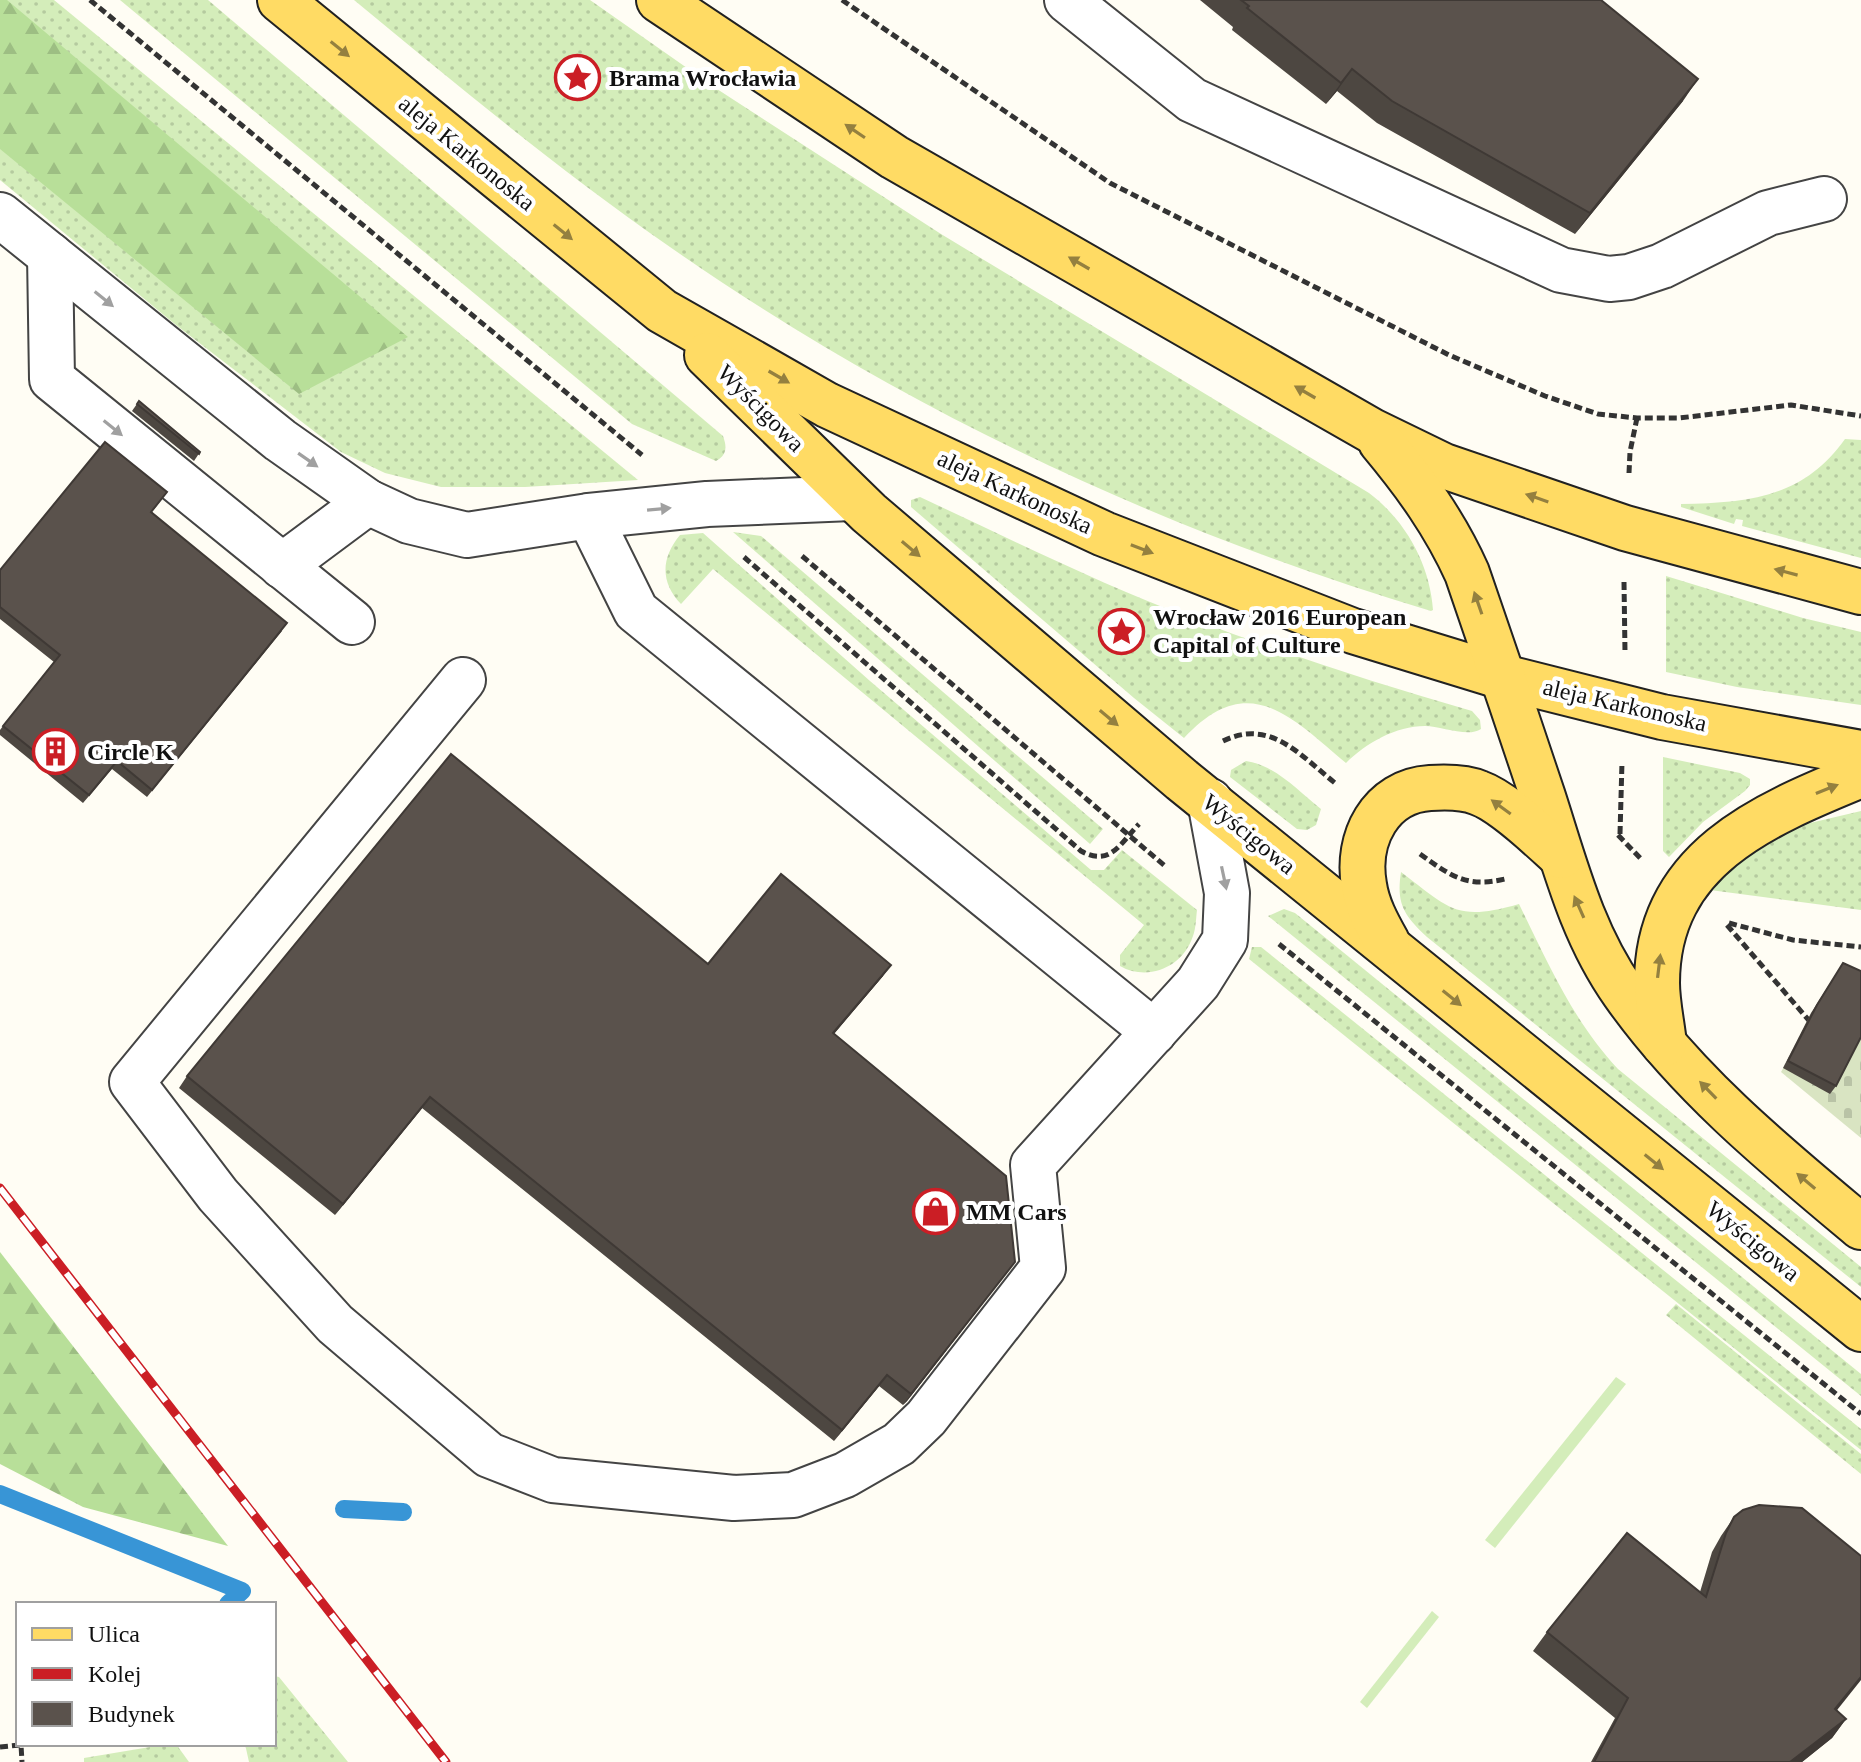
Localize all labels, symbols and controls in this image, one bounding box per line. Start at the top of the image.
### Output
one-way arrow [330,41,351,58]
place icon: Brama Wrocławia [554,54,602,102]
place label: Brama Wrocławia [609,65,796,91]
street label: aleja Karkonoska [394,90,540,216]
one-way arrow [844,124,866,139]
one-way arrow [553,223,573,240]
one-way arrow [1068,256,1090,270]
one-way arrow [94,290,114,307]
street label: Wyścigowa [712,359,810,457]
one-way arrow [767,370,790,384]
one-way arrow [1293,385,1316,399]
one-way arrow [103,419,123,436]
street label: aleja Karkonoska [934,445,1097,539]
one-way arrow [298,452,319,467]
one-way arrow [1524,491,1548,503]
one-way arrow [647,503,672,516]
one-way arrow [901,540,921,557]
one-way arrow [1130,543,1154,556]
one-way arrow [1773,566,1798,578]
one-way arrow [1471,591,1483,615]
place label: Wrocław 2016 European Capital of Culture [1153,604,1406,658]
place icon: Wrocław 2016 European Capital of Culture [1098,607,1146,655]
street label: aleja Karkonoska [1541,674,1710,737]
one-way arrow [1099,709,1119,726]
building icon: Circle K [32,728,80,776]
place label: Circle K [87,739,174,765]
one-way arrow [1815,782,1839,795]
street label: Wyścigowa [1197,789,1301,880]
one-way arrow [1490,800,1511,816]
one-way arrow [1218,866,1231,891]
one-way arrow [1572,895,1585,919]
one-way arrow [1653,954,1666,979]
one-way arrow [1442,989,1462,1006]
one-way arrow [1699,1080,1717,1099]
one-way arrow [1644,1153,1664,1169]
one-way arrow [1797,1173,1817,1190]
shop icon: MM Cars [911,1188,959,1236]
street label: Wyścigowa [1701,1196,1805,1287]
place label: MM Cars [966,1199,1067,1225]
legend [16,1602,276,1746]
text: Ulica [88,1621,140,1647]
text: Kolej [88,1661,141,1687]
text: Budynek [88,1701,175,1727]

